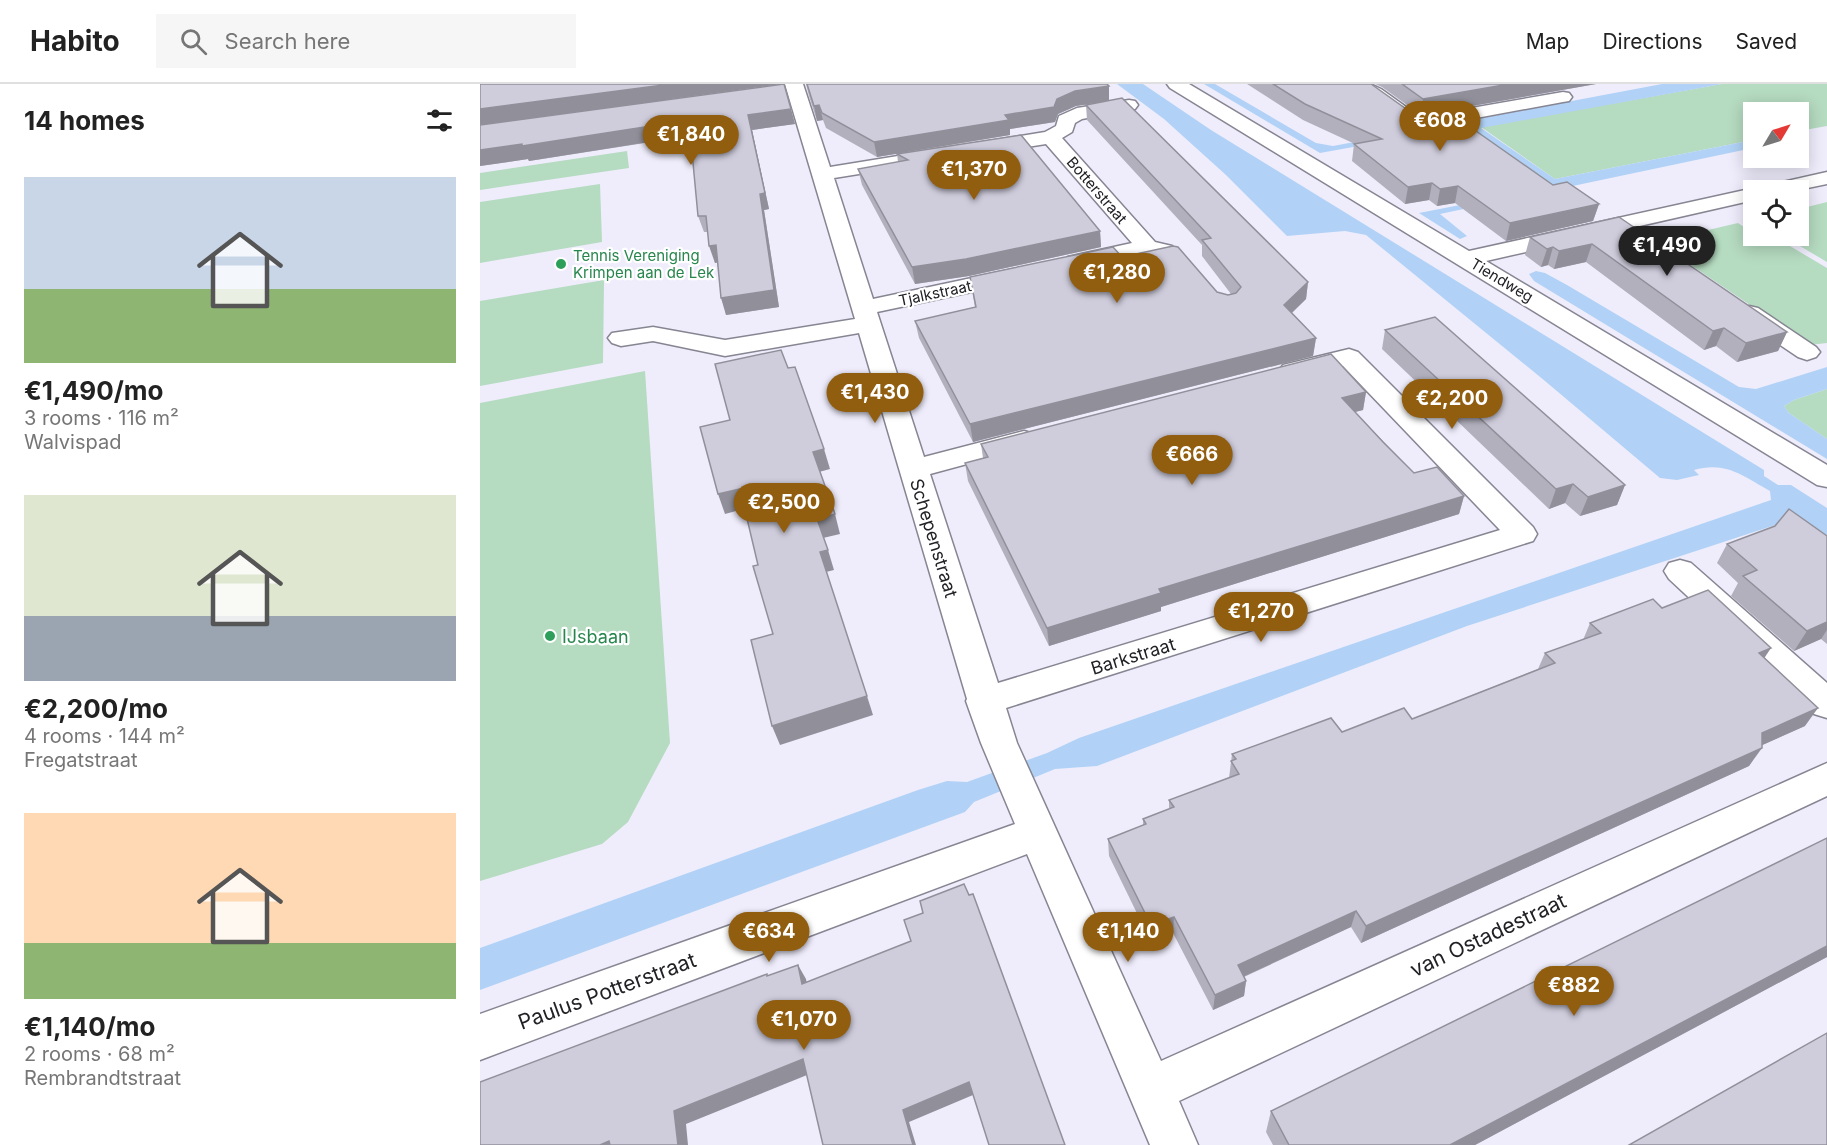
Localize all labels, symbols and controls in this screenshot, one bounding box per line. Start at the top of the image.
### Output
search box [156,14,576,68]
text: Habito [30,24,120,58]
icon: search [177,25,210,58]
text: Search here [225,28,350,54]
text: Map [1526,29,1569,54]
text: Directions [1602,29,1703,54]
text: Saved [1736,29,1797,54]
pin: €608 [1404,101,1476,152]
north arrow [1743,102,1809,168]
map controls [1743,102,1809,246]
icon: filters [423,104,456,137]
text: 14 homes [24,105,145,136]
text: €608 [1413,108,1467,132]
pin: €1,840 [642,115,740,166]
text: €1,840 [657,122,725,146]
pin: €1,370 [925,150,1023,201]
street label: Botterstraat [1063,153,1131,228]
text: €1,370 [941,157,1007,181]
button: locate [1743,180,1809,246]
icon: home [186,216,294,324]
pin: €1,490 [1618,226,1716,277]
text: €1,490 [1633,233,1702,257]
place label: Tennis Vereniging Krimpen aan de Lek [573,246,715,282]
pin: €1,280 [1068,253,1166,304]
street label: Tiendweg [1467,254,1537,306]
marker: Tennis Vereniging Krimpen aan de Lek [554,257,568,271]
text: €1,280 [1083,260,1151,284]
street label: Tjalkstraat [897,276,973,310]
pin: €1,430 [826,373,924,424]
text: €1,490/mo [24,375,163,406]
pin: €2,200 [1403,379,1501,430]
text: €1,430 [841,380,909,404]
text: €2,200 [1416,386,1488,410]
text: 3 rooms · 116 m² [24,406,179,430]
text: Walvispad [24,430,121,454]
pin: €666 [1156,435,1228,486]
text: €666 [1166,442,1218,466]
street label: Schepenstraat [906,476,962,600]
pin: €2,500 [735,483,833,534]
text: €2,500 [748,490,820,514]
icon: home [186,534,294,642]
pin: €1,270 [1212,592,1310,643]
text: €1,270 [1228,599,1294,623]
place label: IJsbaan [562,626,629,647]
marker: IJsbaan [543,629,557,643]
street label: Barkstraat [1088,633,1178,679]
text: €2,200/mo [24,693,168,724]
text: 4 rooms · 144 m² [24,724,185,748]
text: Fregatstraat [24,748,138,772]
icon: home [186,852,294,960]
street label: van Ostadestraat [1406,888,1570,982]
pin: €634 [733,912,805,963]
pin: €1,140 [1079,912,1177,963]
text: €634 [742,919,796,943]
text: €1,140 [1097,919,1159,943]
street label: Paulus Potterstraat [515,947,699,1035]
pin: €882 [1538,966,1610,1017]
text: €882 [1548,973,1600,997]
pin: €1,070 [755,1000,853,1051]
text: €1,070 [771,1007,837,1031]
text: €1,140/mo [24,1011,155,1042]
text: 2 rooms · 68 m² [24,1042,175,1066]
text: Rembrandtstraat [24,1066,181,1090]

